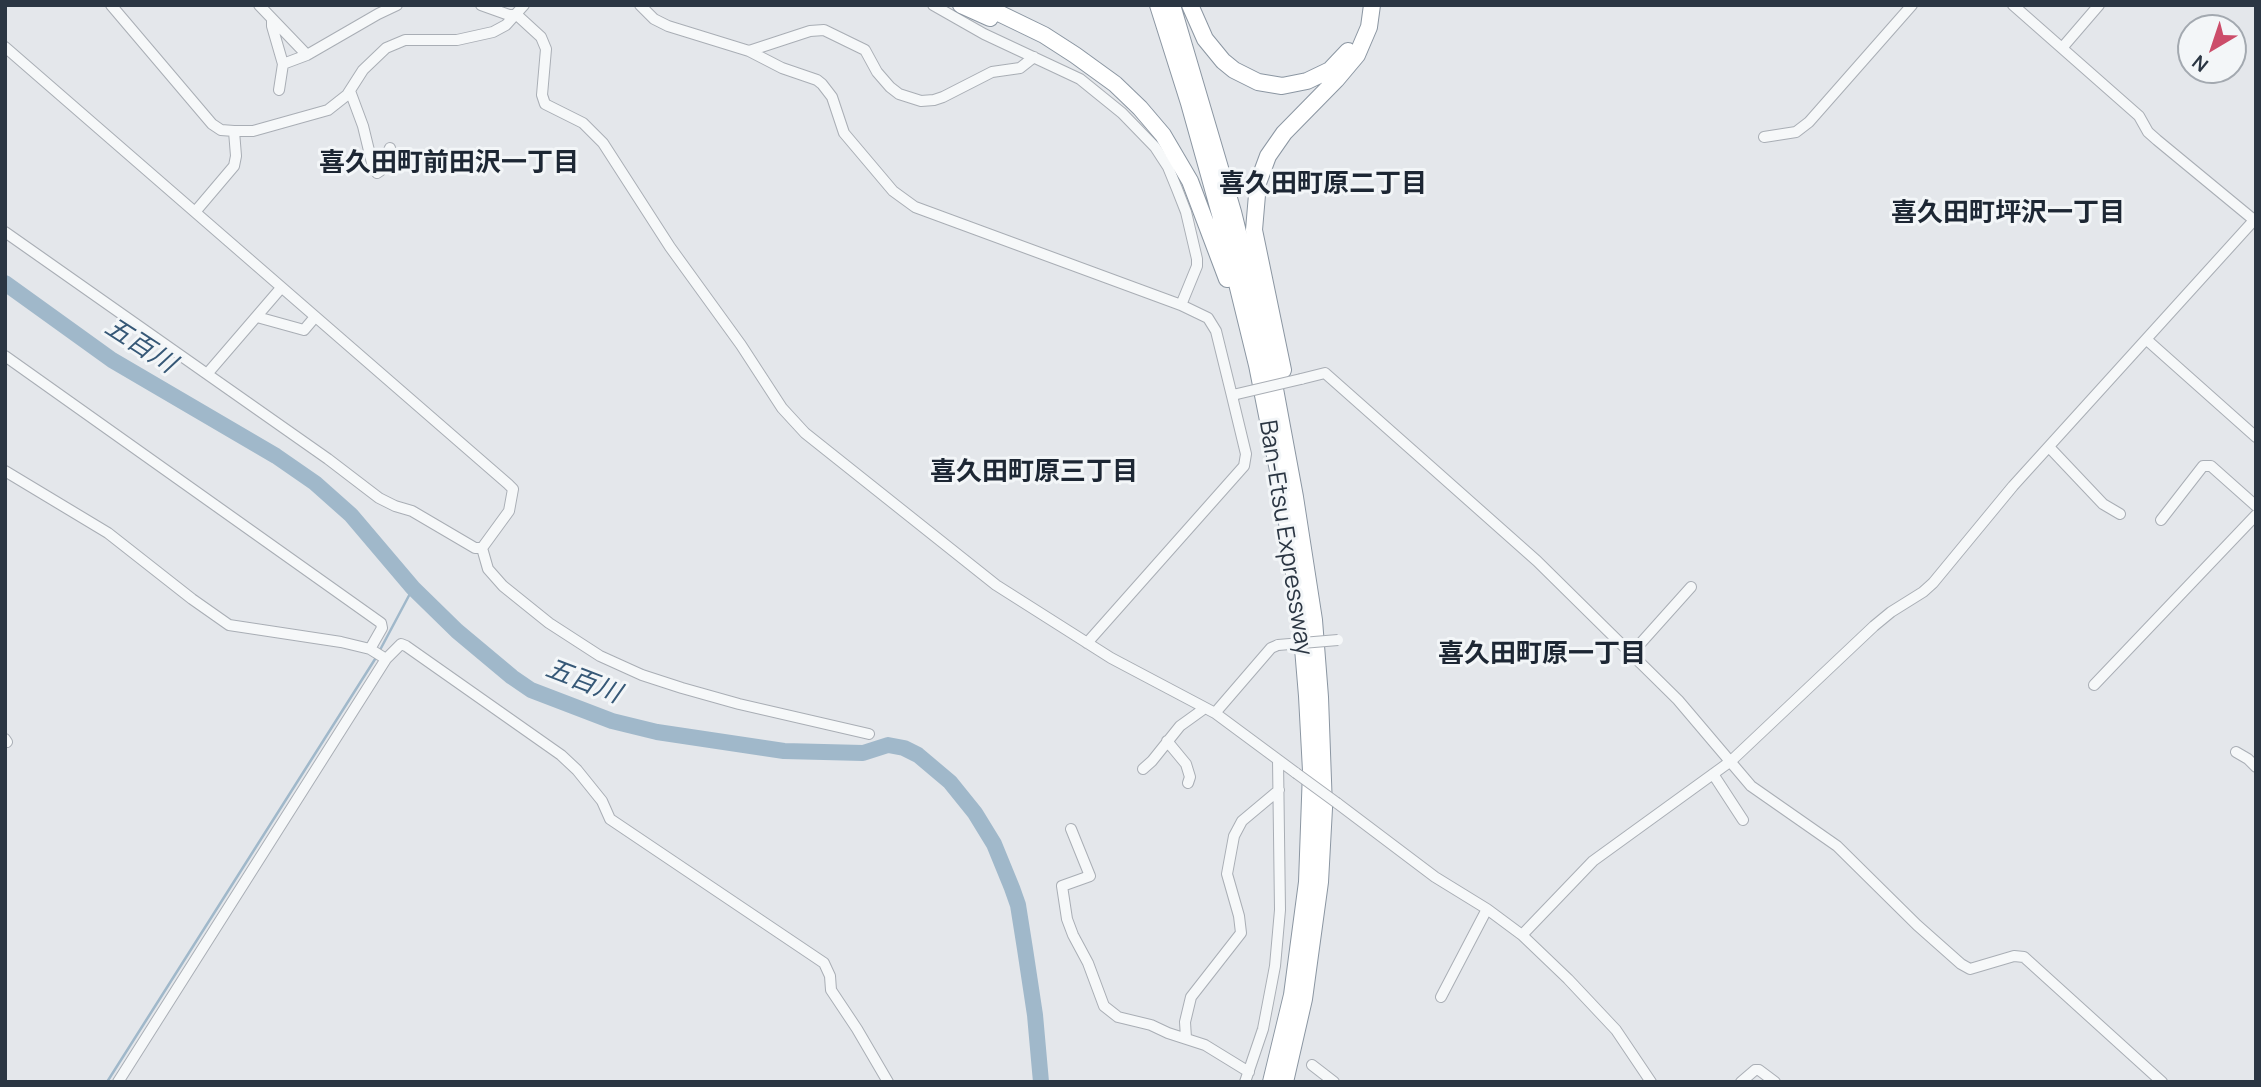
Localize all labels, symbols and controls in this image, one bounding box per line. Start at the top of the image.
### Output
north arrow [2177,14,2247,84]
text: N [2187,49,2214,78]
district label: 喜久田町前田沢一丁目 [319,148,579,180]
district label: 喜久田町原二丁目 [1219,169,1427,201]
district label: 喜久田町坪沢一丁目 [1891,198,2125,230]
water label: 五百川 [99,312,181,380]
street label: Ban-Etsu Expressway [1252,418,1318,658]
district label: 喜久田町原三丁目 [930,457,1138,489]
district label: 喜久田町原一丁目 [1438,639,1646,671]
water label: 五百川 [541,653,625,711]

